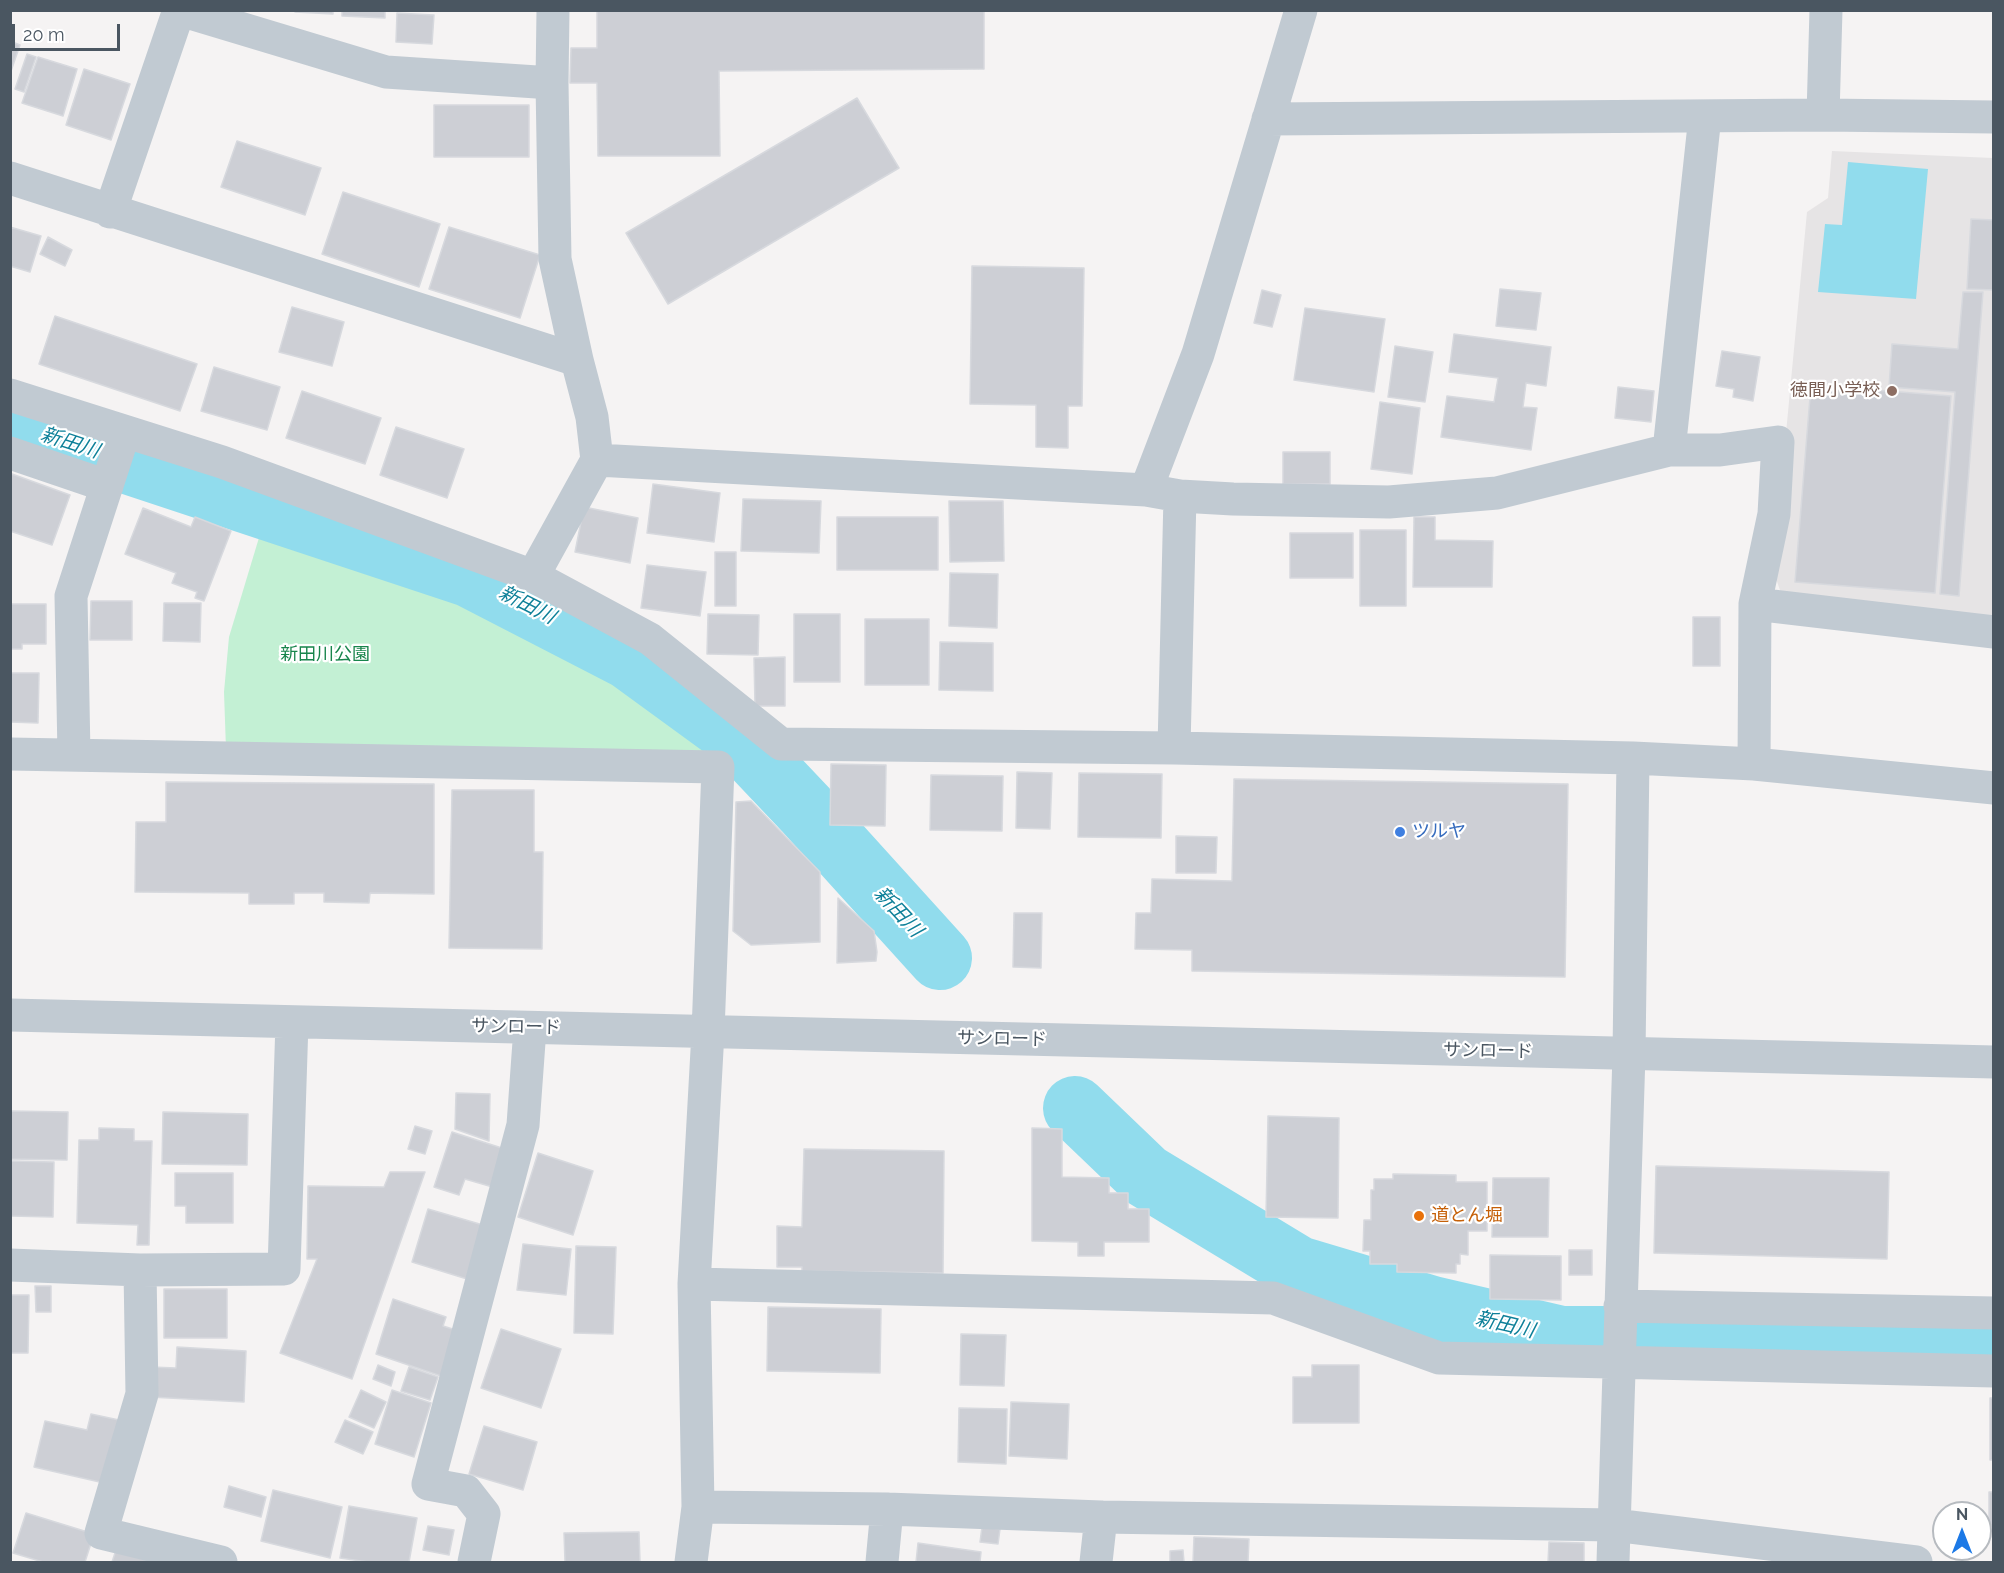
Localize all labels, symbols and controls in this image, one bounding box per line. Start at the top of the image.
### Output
scale bar [15,12,123,50]
text: 20 m [23,24,65,45]
place label: 徳間小学校 [1790,380,1880,402]
marker: 徳間小学校 [1885,384,1899,398]
water label: 新田川 [38,422,102,464]
water label: 新田川 [495,581,559,629]
park label: 新田川公園 [280,644,370,666]
place label: ツルヤ [1412,821,1466,843]
marker: ツルヤ [1393,825,1407,839]
water label: 新田川 [869,882,927,942]
street label: サンロード [471,1015,561,1039]
street label: サンロード [957,1027,1047,1051]
street label: サンロード [1443,1039,1533,1063]
place label: 道とん堀 [1431,1205,1503,1227]
marker: 道とん堀 [1412,1209,1426,1223]
water label: 新田川 [1473,1307,1537,1343]
north arrow [1932,1501,1992,1561]
text: N [1956,1505,1968,1524]

